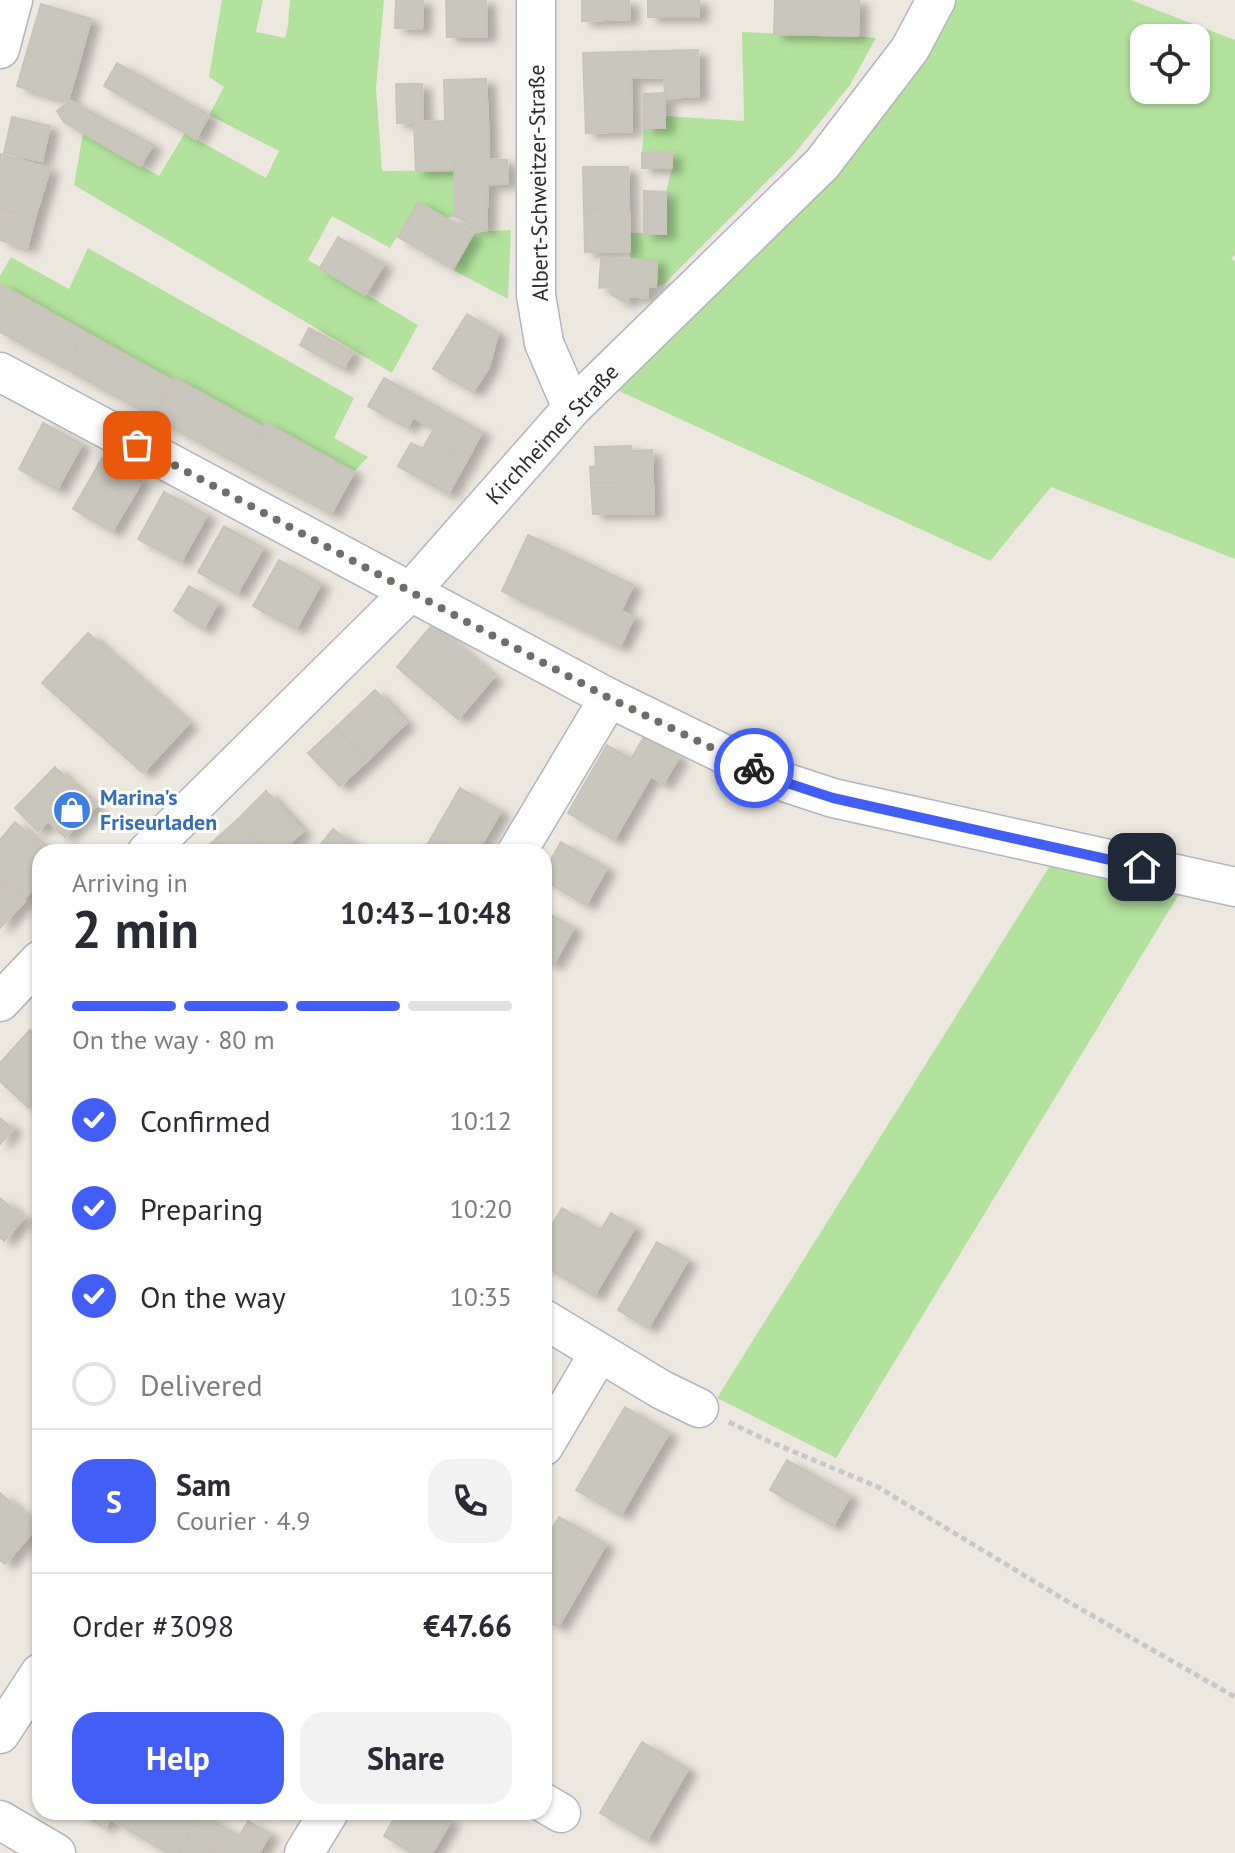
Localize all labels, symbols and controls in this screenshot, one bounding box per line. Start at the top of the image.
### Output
map controls [1130,24,1210,104]
button: locate [1130,24,1210,104]
street label: Albert-Schweitzer-Straße [522,64,554,302]
street label: Kirchheimer Straße [480,358,624,510]
pin [103,411,171,479]
icon: bag [115,423,159,467]
courier [714,728,794,808]
icon: bike [732,746,776,790]
place label: Marina's Friseurladen [100,783,217,836]
shop icon: Marina's Friseurladen [51,789,93,831]
pin [1108,833,1176,901]
icon: home [1120,845,1164,889]
text: Arriving in [72,866,188,899]
text: 10:43–10:48 [340,893,512,932]
text: 2 min [72,895,199,962]
text: On the way · 80 m [72,1023,275,1056]
icon: check [72,1098,116,1142]
text: Confirmed [140,1101,271,1140]
text: 10:12 [450,1104,512,1137]
icon: check [72,1186,116,1230]
text: Preparing [140,1189,263,1228]
text: 10:20 [450,1192,512,1225]
icon: check [72,1274,116,1318]
text: On the way [140,1277,286,1316]
text: 10:35 [450,1280,512,1313]
text: Delivered [140,1365,263,1404]
button: phone [428,1459,512,1543]
text: Sam [176,1465,231,1504]
text: S [106,1482,122,1521]
text: Courier · 4.9 [176,1504,310,1537]
text: Order #3098 [72,1606,234,1645]
text: €47.66 [423,1606,512,1645]
button: Help [72,1712,284,1804]
button: Share [300,1712,512,1804]

